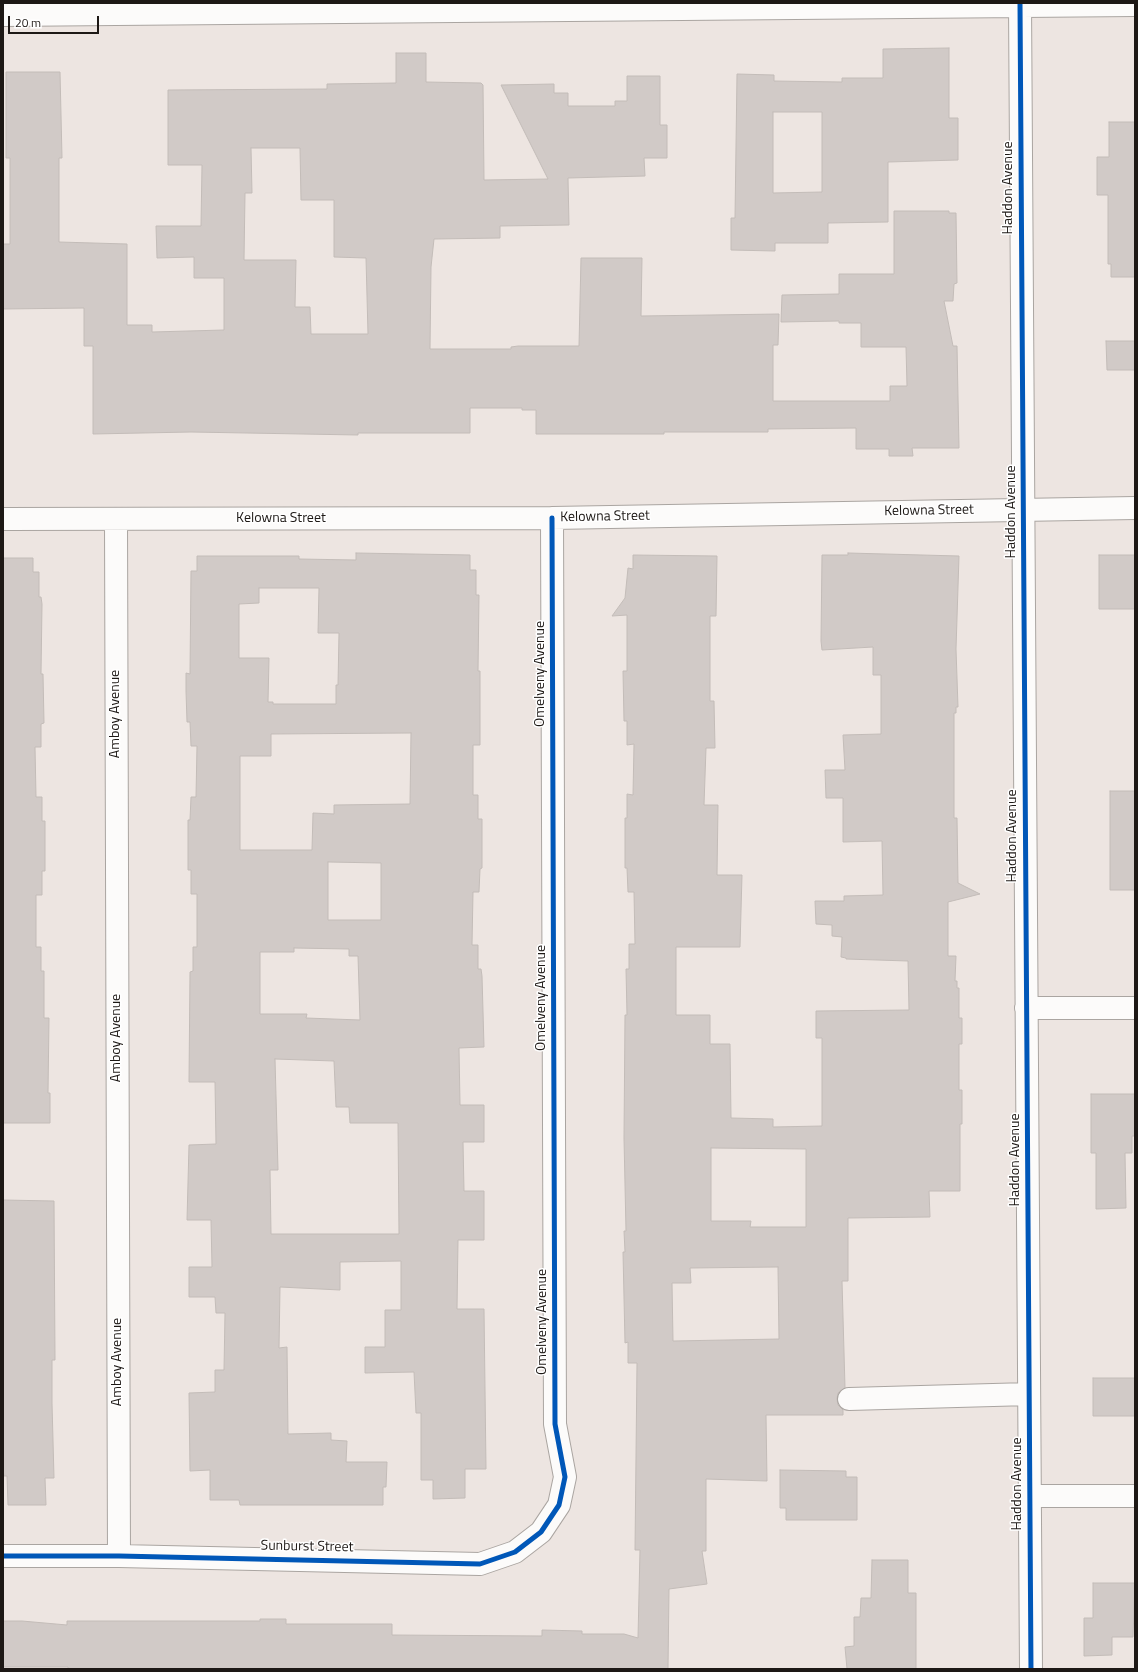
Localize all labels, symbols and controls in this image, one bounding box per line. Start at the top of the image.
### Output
scale bar [10,8,101,34]
text: 20 m [15,13,41,32]
street label: Haddon Avenue [1001,141,1017,235]
street label: Haddon Avenue [1004,465,1020,559]
street label: Kelowna Street [884,502,974,520]
street label: Kelowna Street [560,508,650,526]
street label: Kelowna Street [236,511,326,527]
street label: Omelveny Avenue [533,621,549,727]
street label: Amboy Avenue [108,670,124,758]
street label: Haddon Avenue [1005,789,1021,883]
street label: Omelveny Avenue [534,945,550,1051]
street label: Amboy Avenue [109,994,125,1082]
street label: Haddon Avenue [1008,1113,1024,1207]
street label: Omelveny Avenue [535,1269,551,1375]
street label: Amboy Avenue [110,1318,126,1406]
street label: Haddon Avenue [1010,1437,1026,1531]
street label: Sunburst Street [260,1538,354,1556]

